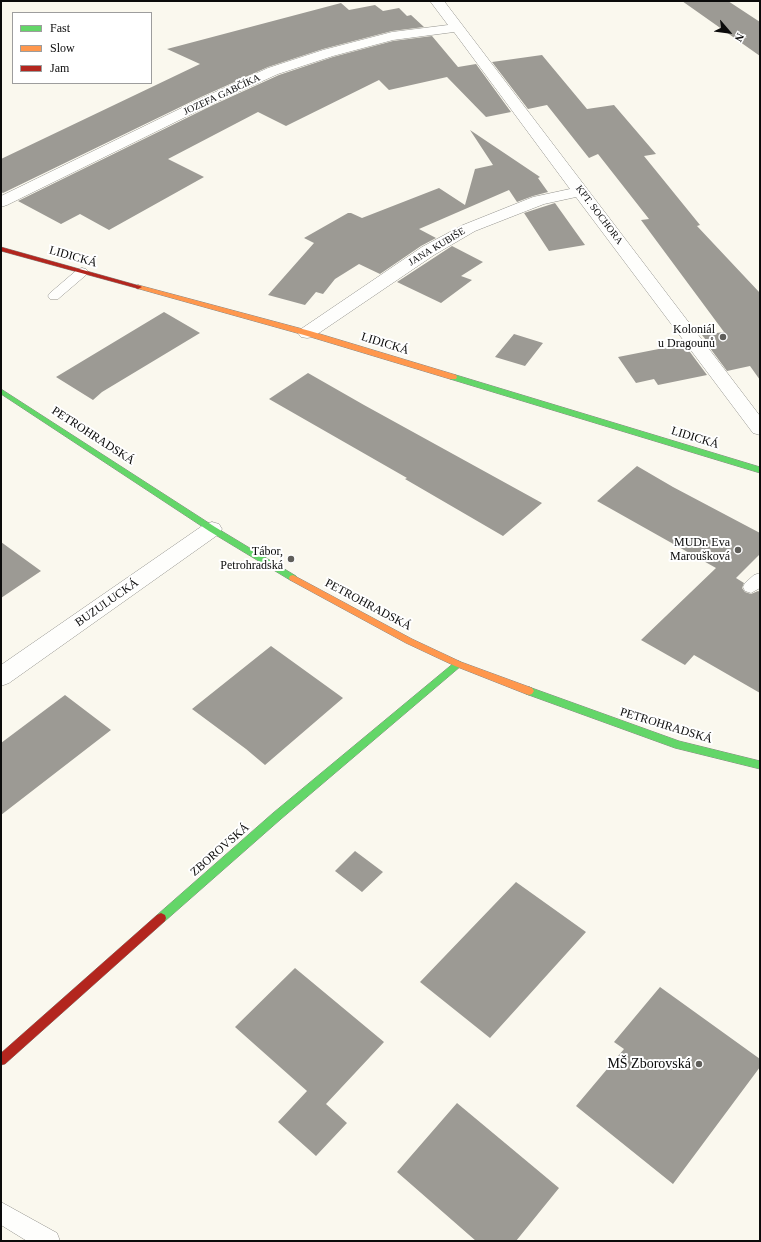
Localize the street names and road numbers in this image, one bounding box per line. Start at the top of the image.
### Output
street label: JOZEFA GABČÍKA [182,72,262,118]
street label: KPT. SOCHORA [573,183,625,247]
street label: JANA KUBIŠE [406,225,468,269]
street label: LIDICKÁ [47,243,99,271]
street label: LIDICKÁ [359,330,411,358]
street label: PETROHRADSKÁ [49,404,137,468]
street label: LIDICKÁ [669,424,721,452]
street label: BUZULUCKÁ [73,576,141,630]
street label: PETROHRADSKÁ [322,576,414,634]
street label: PETROHRADSKÁ [618,705,714,747]
street label: ZBOROVSKÁ [188,821,252,879]

